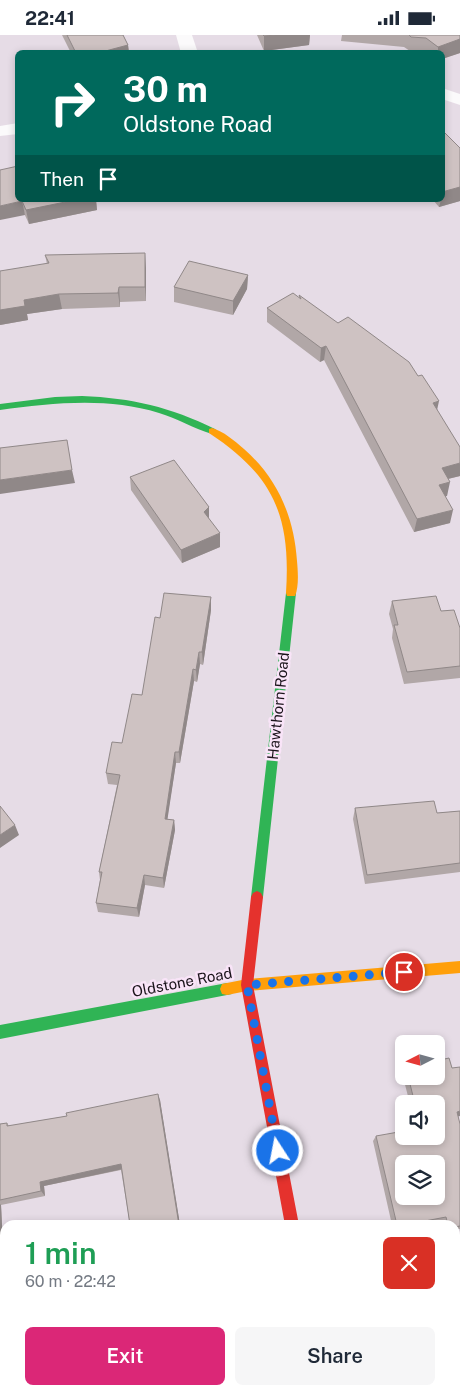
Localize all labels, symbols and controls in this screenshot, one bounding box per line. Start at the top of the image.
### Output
text: 22:41 [25,7,75,29]
text: 30 m [123,69,208,110]
icon: right [40,70,105,135]
text: Oldstone Road [123,111,272,137]
icon: arrive [94,165,122,193]
text: Then [40,168,84,190]
street label: Hawthorn Road [264,651,292,761]
pin [383,951,425,993]
icon: arrive [390,958,418,986]
street label: Oldstone Road [130,964,234,1000]
north arrow [395,1035,445,1085]
map controls [395,1035,445,1205]
button: sound [395,1095,445,1145]
position arrow [251,1124,303,1176]
button: layers [395,1155,445,1205]
text: 1 min [25,1235,96,1271]
button: close [383,1237,435,1289]
text: 60 m · 22:42 [25,1272,116,1291]
button: Exit [25,1327,225,1385]
button: Share [235,1327,435,1385]

